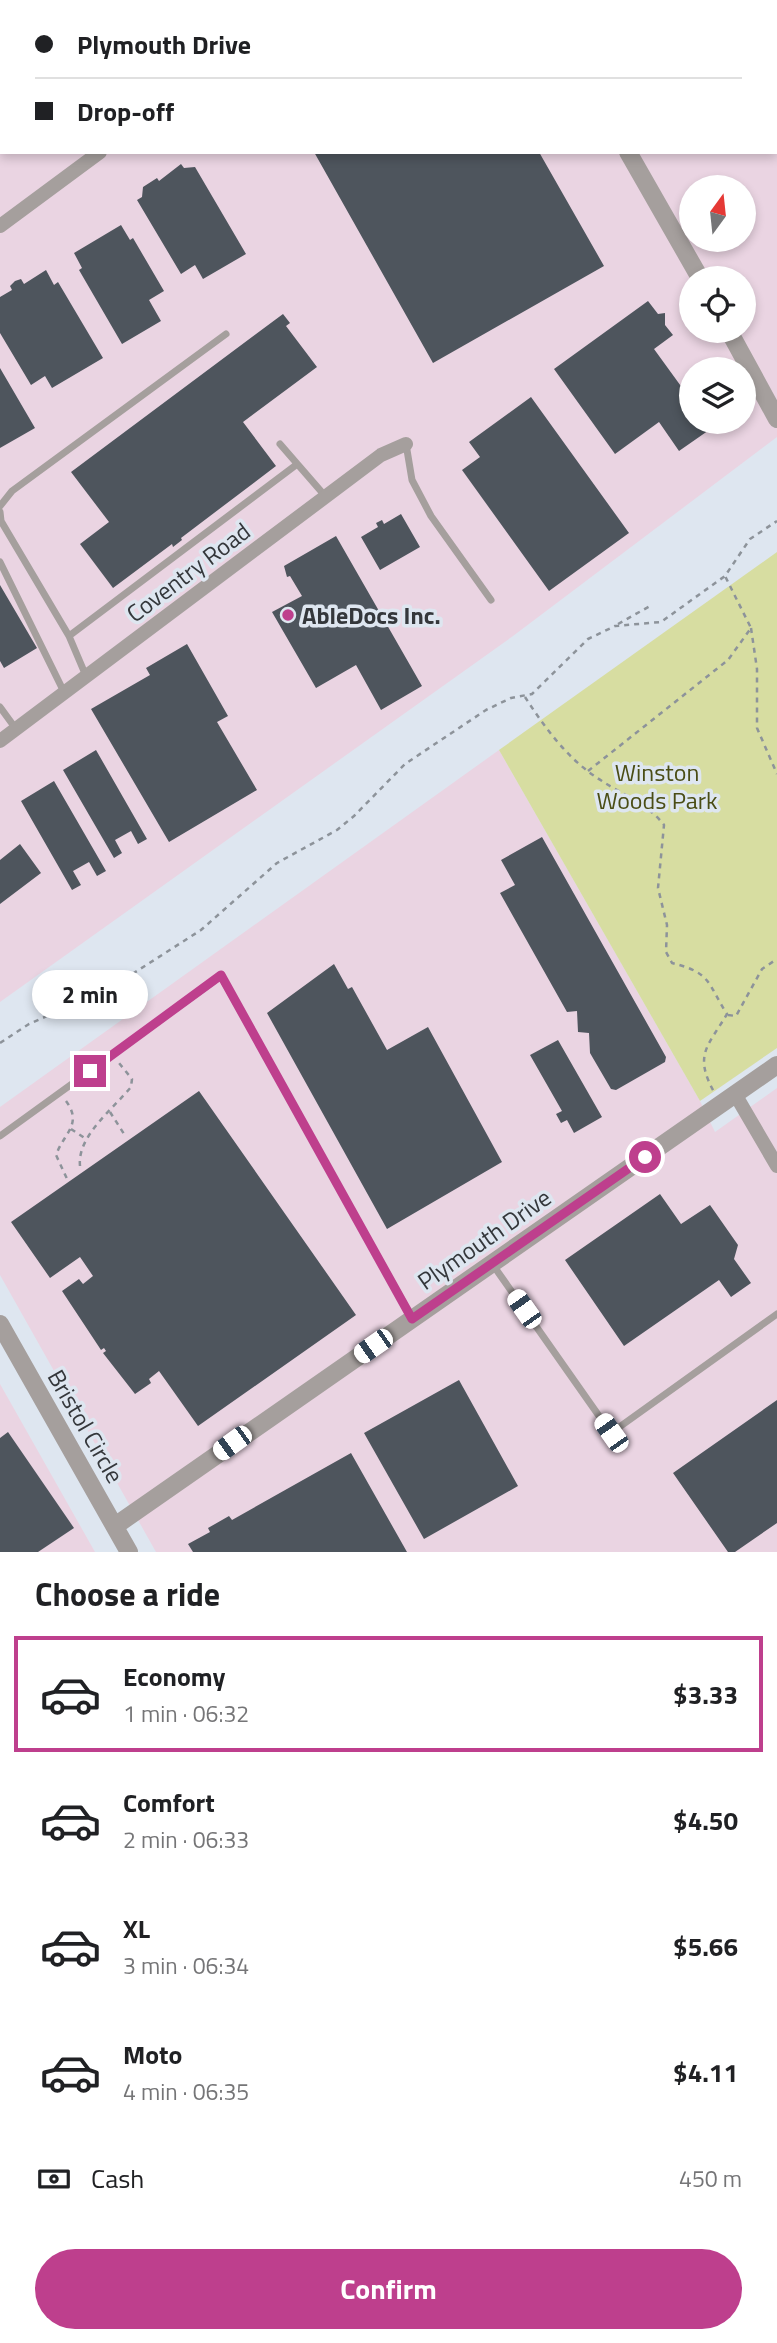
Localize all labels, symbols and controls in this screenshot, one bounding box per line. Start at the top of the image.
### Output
text: Plymouth Drive [77,25,251,64]
text: Drop-off [77,92,174,131]
north arrow [679,175,756,252]
map controls [679,175,756,434]
button: locate [679,266,756,343]
button: layers [679,357,756,434]
street label: Coventry Road [118,513,258,631]
place label: AbleDocs Inc. [302,597,441,633]
marker: AbleDocs Inc. [280,607,296,623]
park label: Winston Woods Park [596,754,718,818]
callout: 2 min [32,970,148,1018]
text: 2 min [62,977,118,1012]
route end [74,1055,106,1087]
route start [629,1141,661,1173]
street label: Plymouth Drive [410,1180,558,1298]
car [504,1286,545,1332]
car [350,1325,397,1367]
street label: Bristol Circle [39,1362,133,1490]
car [591,1410,632,1456]
car [209,1422,256,1464]
text: Choose a ride [35,1570,220,1618]
text: Economy [123,1657,225,1696]
icon: car [39,1663,102,1726]
text: $3.33 [673,1675,738,1714]
text: 1 min · 06:32 [123,1696,249,1731]
text: Comfort [123,1783,215,1822]
icon: car [39,1789,102,1852]
text: $4.50 [673,1801,738,1840]
text: 2 min · 06:33 [123,1822,249,1857]
text: XL [123,1909,150,1948]
icon: car [39,1915,102,1978]
text: $5.66 [673,1927,738,1966]
text: 3 min · 06:34 [123,1948,249,1983]
text: Moto [123,2035,182,2074]
icon: car [39,2041,102,2104]
text: $4.11 [673,2053,738,2092]
text: 4 min · 06:35 [123,2074,249,2109]
text: Cash [91,2159,144,2198]
icon: cash [35,2160,73,2198]
text: 450 m [679,2161,742,2196]
button: Confirm [35,2249,742,2329]

